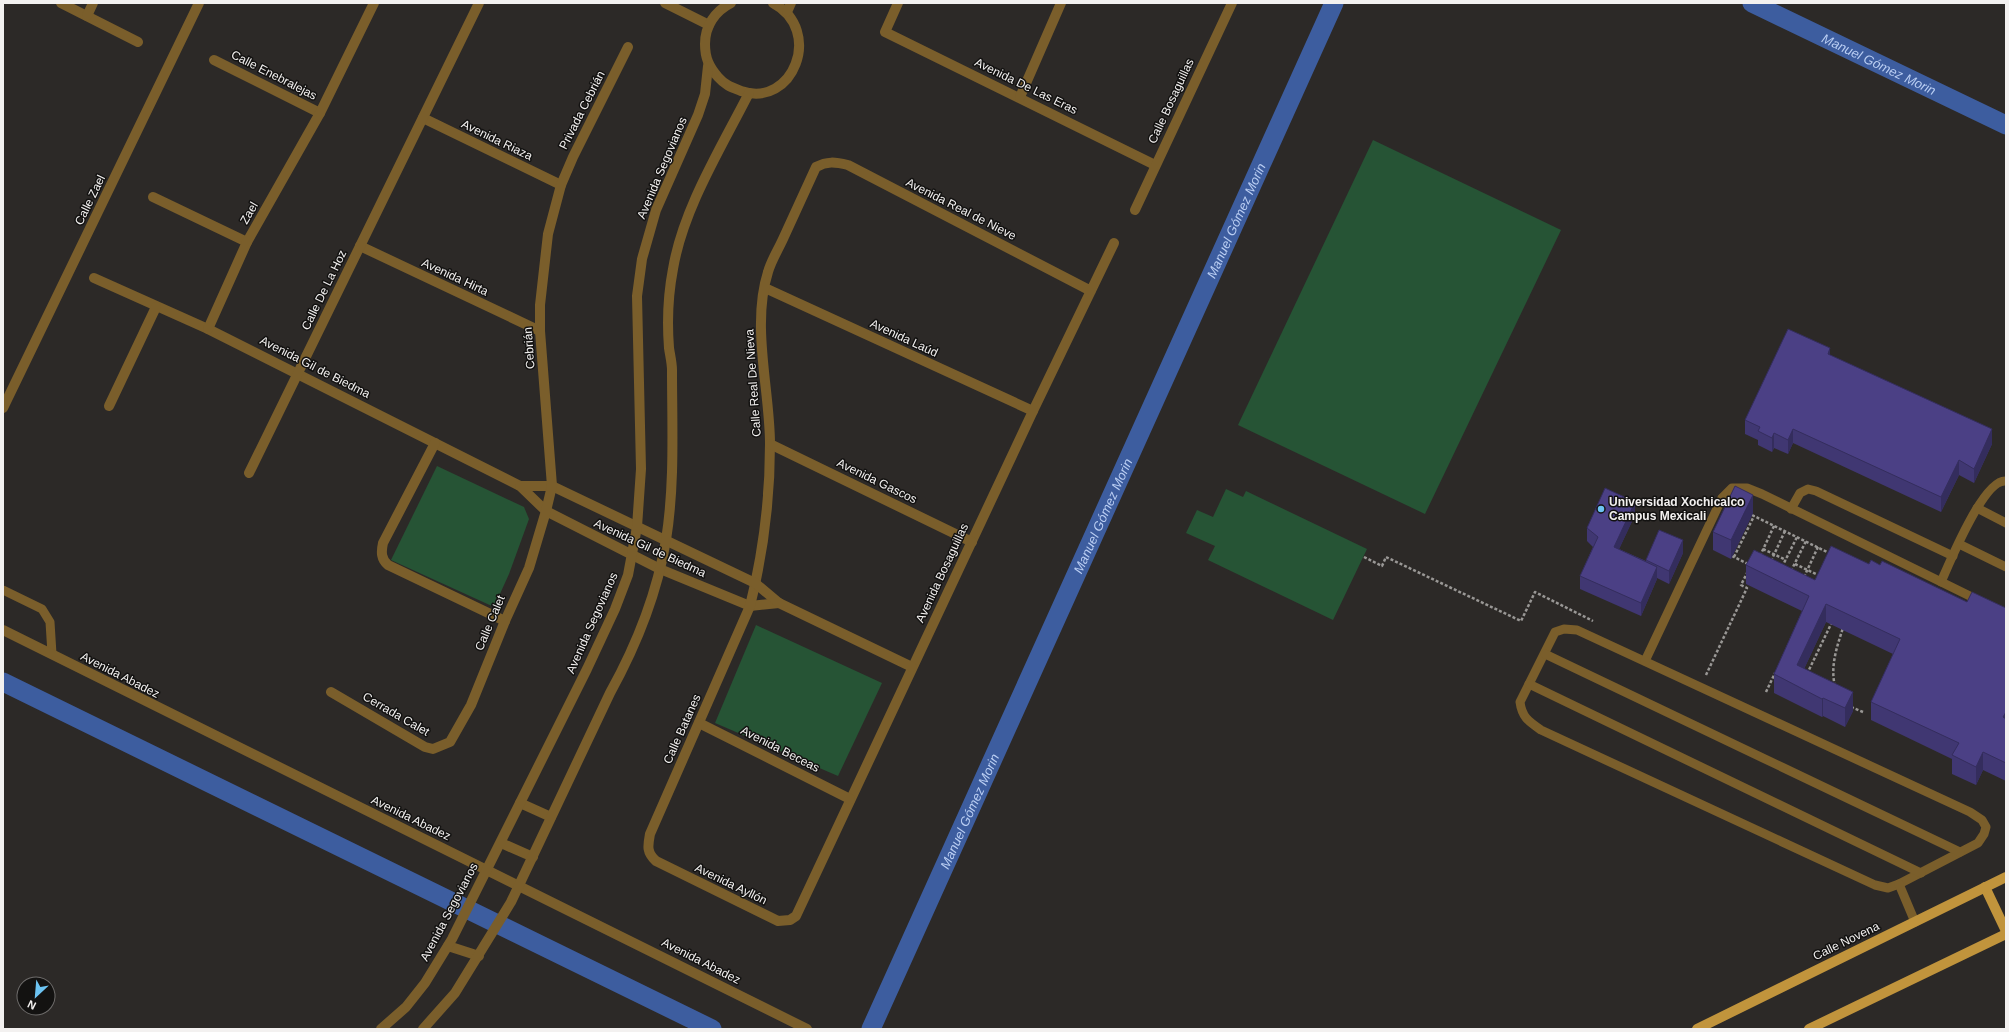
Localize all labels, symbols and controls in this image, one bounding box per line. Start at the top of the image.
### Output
water label: Manuel Gómez Morin [1820,30,1938,98]
street label: Calle Enebralejas [229,47,319,103]
street label: Avenida De Las Eras [972,55,1080,117]
street label: Calle Bosaguillas [1145,56,1197,146]
street label: Privada Cebrián [556,68,608,152]
street label: Avenida Segovianos [634,115,690,221]
street label: Avenida Riaza [459,117,535,163]
water label: Manuel Gómez Morin [1203,161,1268,280]
street label: Calle Zael [72,173,108,227]
street label: Avenida Real de Nieve [904,175,1019,243]
street label: Zael [237,199,261,227]
street label: Calle De La Hoz [299,248,349,332]
street label: Avenida Hirta [419,255,491,299]
street label: Avenida Laúd [868,316,940,360]
street label: Cebrián [521,327,537,369]
street label: Calle Real De Nieva [742,328,764,437]
street label: Avenida Gil de Biedma [258,333,373,401]
street label: Avenida Gascos [835,456,919,506]
water label: Manuel Gómez Morin [1070,456,1135,576]
place label: Universidad Xochicalco Campus Mexicali [1609,495,1744,523]
marker: Universidad Xochicalco Campus Mexicali [1596,504,1606,514]
street label: Avenida Gil de Biedma [592,516,708,580]
street label: Avenida Bosaguillas [913,521,971,625]
street label: Avenida Segovianos [563,570,621,676]
street label: Calle Calet [472,593,508,653]
street label: Avenida Abadez [78,649,162,701]
street label: Cerrada Calet [360,689,432,739]
street label: Calle Batanes [660,692,704,766]
street label: Avenida Beceas [738,723,822,775]
water label: Manuel Gómez Morin [937,751,1002,871]
street label: Avenida Abadez [369,793,453,843]
street label: Avenida Segovianos [417,861,481,963]
street label: Avenida Ayllón [693,861,769,907]
street label: Calle Novena [1811,919,1882,963]
street label: Avenida Abadez [659,935,743,987]
north arrow [16,976,56,1016]
text: N [25,998,38,1012]

